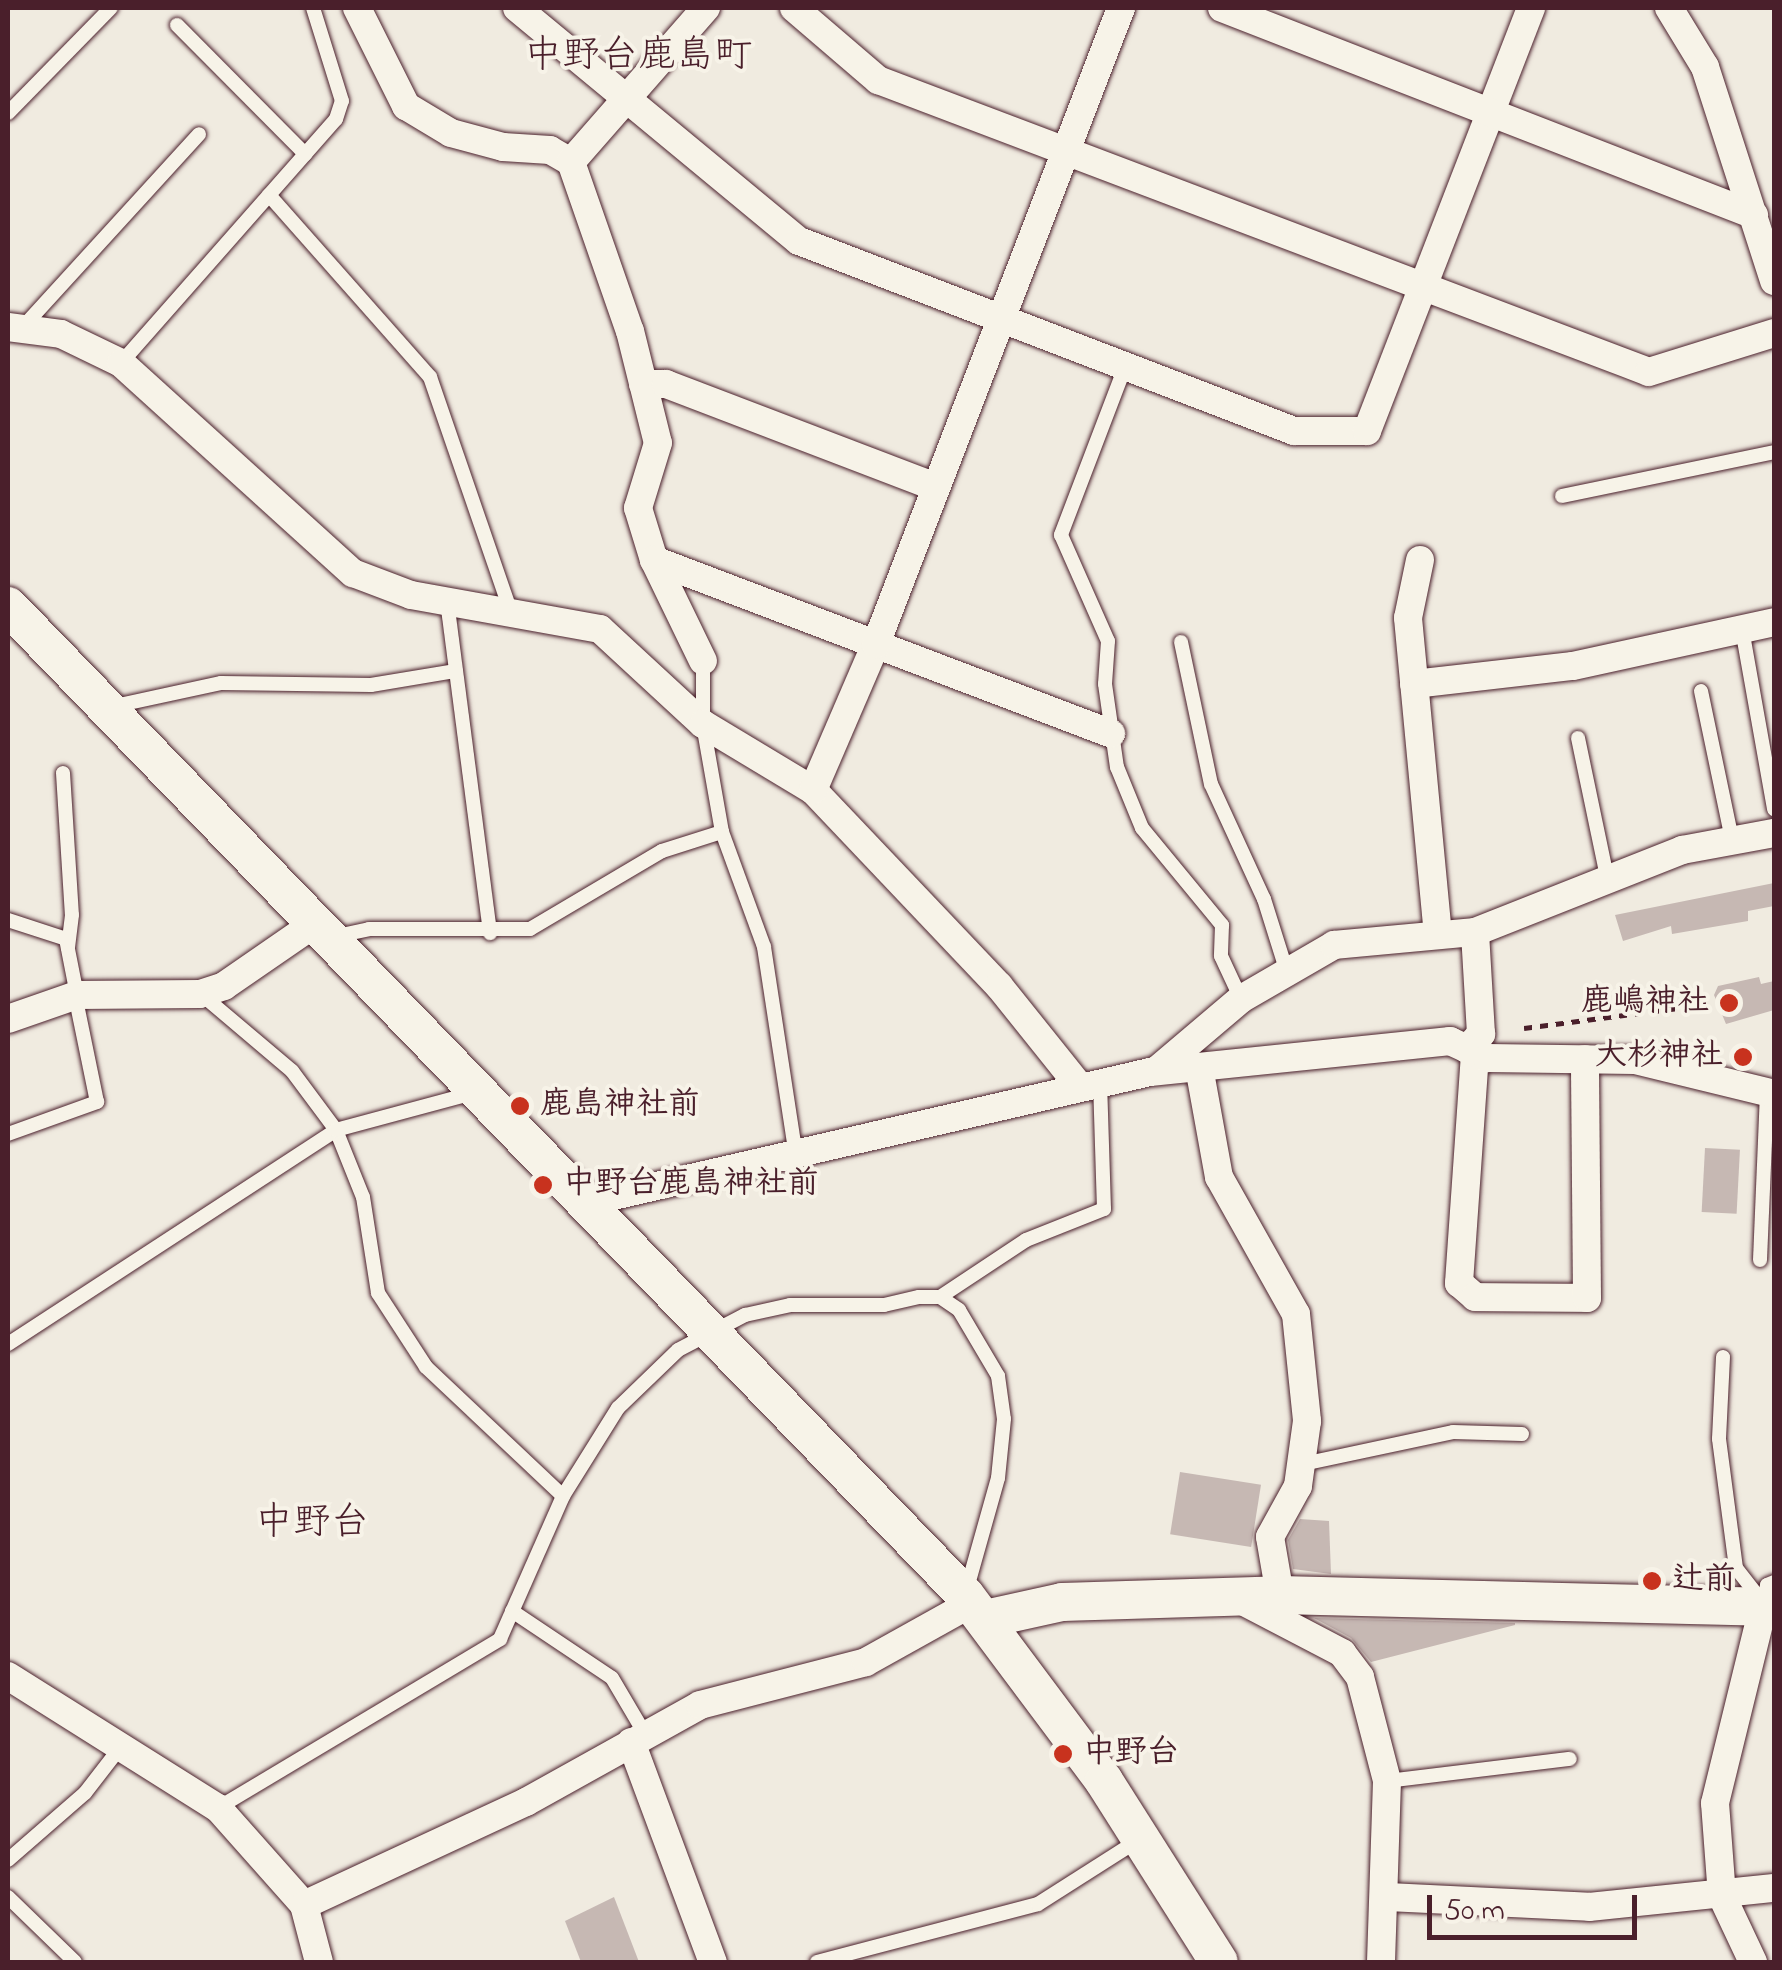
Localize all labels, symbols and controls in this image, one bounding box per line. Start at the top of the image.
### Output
district label: 中野台鹿島町 [524,35,752,81]
place label: 鹿嶋神社 [1581,984,1709,1022]
marker: 鹿嶋神社 [1718,992,1740,1014]
place label: 大杉神社 [1595,1038,1723,1076]
marker: 大杉神社 [1732,1046,1754,1068]
place label: 鹿島神社前 [540,1087,700,1125]
marker: 鹿島神社前 [509,1095,531,1117]
place label: 中野台鹿島神社前 [563,1166,819,1204]
marker: 中野台鹿島神社前 [532,1174,554,1196]
district label: 中野台 [255,1502,369,1548]
place label: 辻前 [1672,1562,1736,1600]
marker: 辻前 [1641,1570,1663,1592]
place label: 中野台 [1083,1735,1179,1773]
marker: 中野台 [1052,1743,1074,1765]
scale bar [1432,1875,1642,1937]
text: 50 m [1444,1890,1505,1934]

